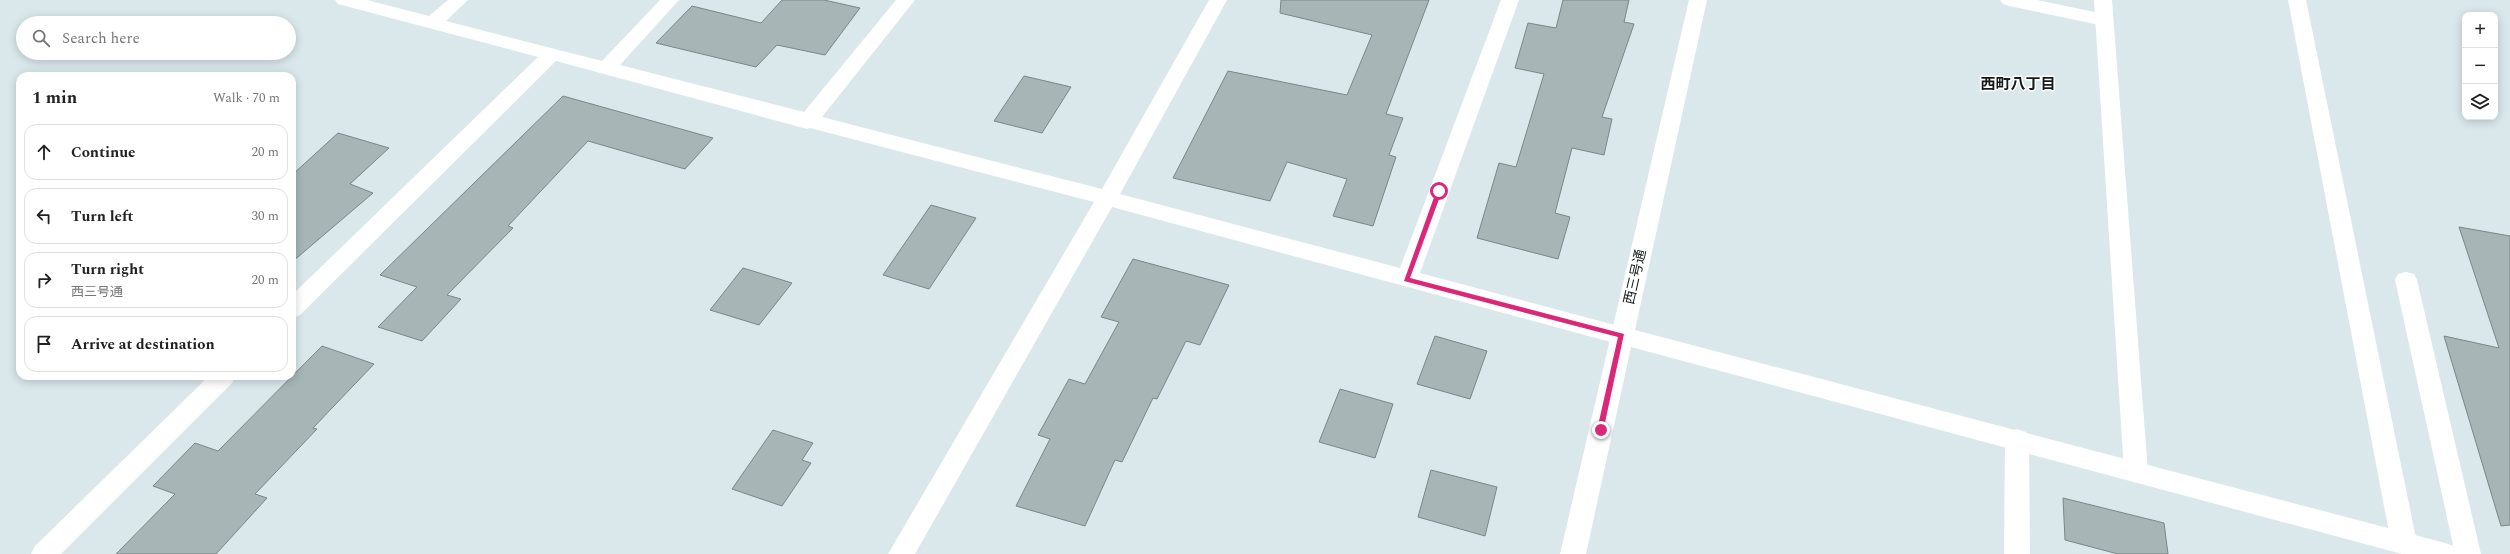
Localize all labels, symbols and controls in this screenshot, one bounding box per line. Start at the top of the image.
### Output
map controls [2462,12,2498,120]
button: + [2462,12,2498,48]
search box [16,16,296,60]
icon: search [30,27,52,49]
text: Search here [62,27,140,50]
button: − [2462,48,2498,84]
district label: 西町八丁目 [1980,73,2056,96]
button: layers [2462,84,2498,120]
text: 1 min [32,85,77,111]
text: Walk · 70 m [213,88,280,108]
icon: ahead [33,141,55,163]
text: Continue [71,141,136,164]
text: 20 m [252,142,279,162]
route start [1430,182,1448,200]
icon: left [33,205,55,227]
text: Turn left [71,205,133,228]
text: 30 m [252,206,279,226]
street label: 西三号通 [1618,247,1652,307]
text: Turn right [71,258,144,281]
icon: right [33,269,55,291]
text: 20 m [252,270,279,290]
text: 西三号通 [71,282,123,302]
icon: arrive [33,333,55,355]
text: Arrive at destination [71,333,215,356]
route end [1592,421,1610,439]

